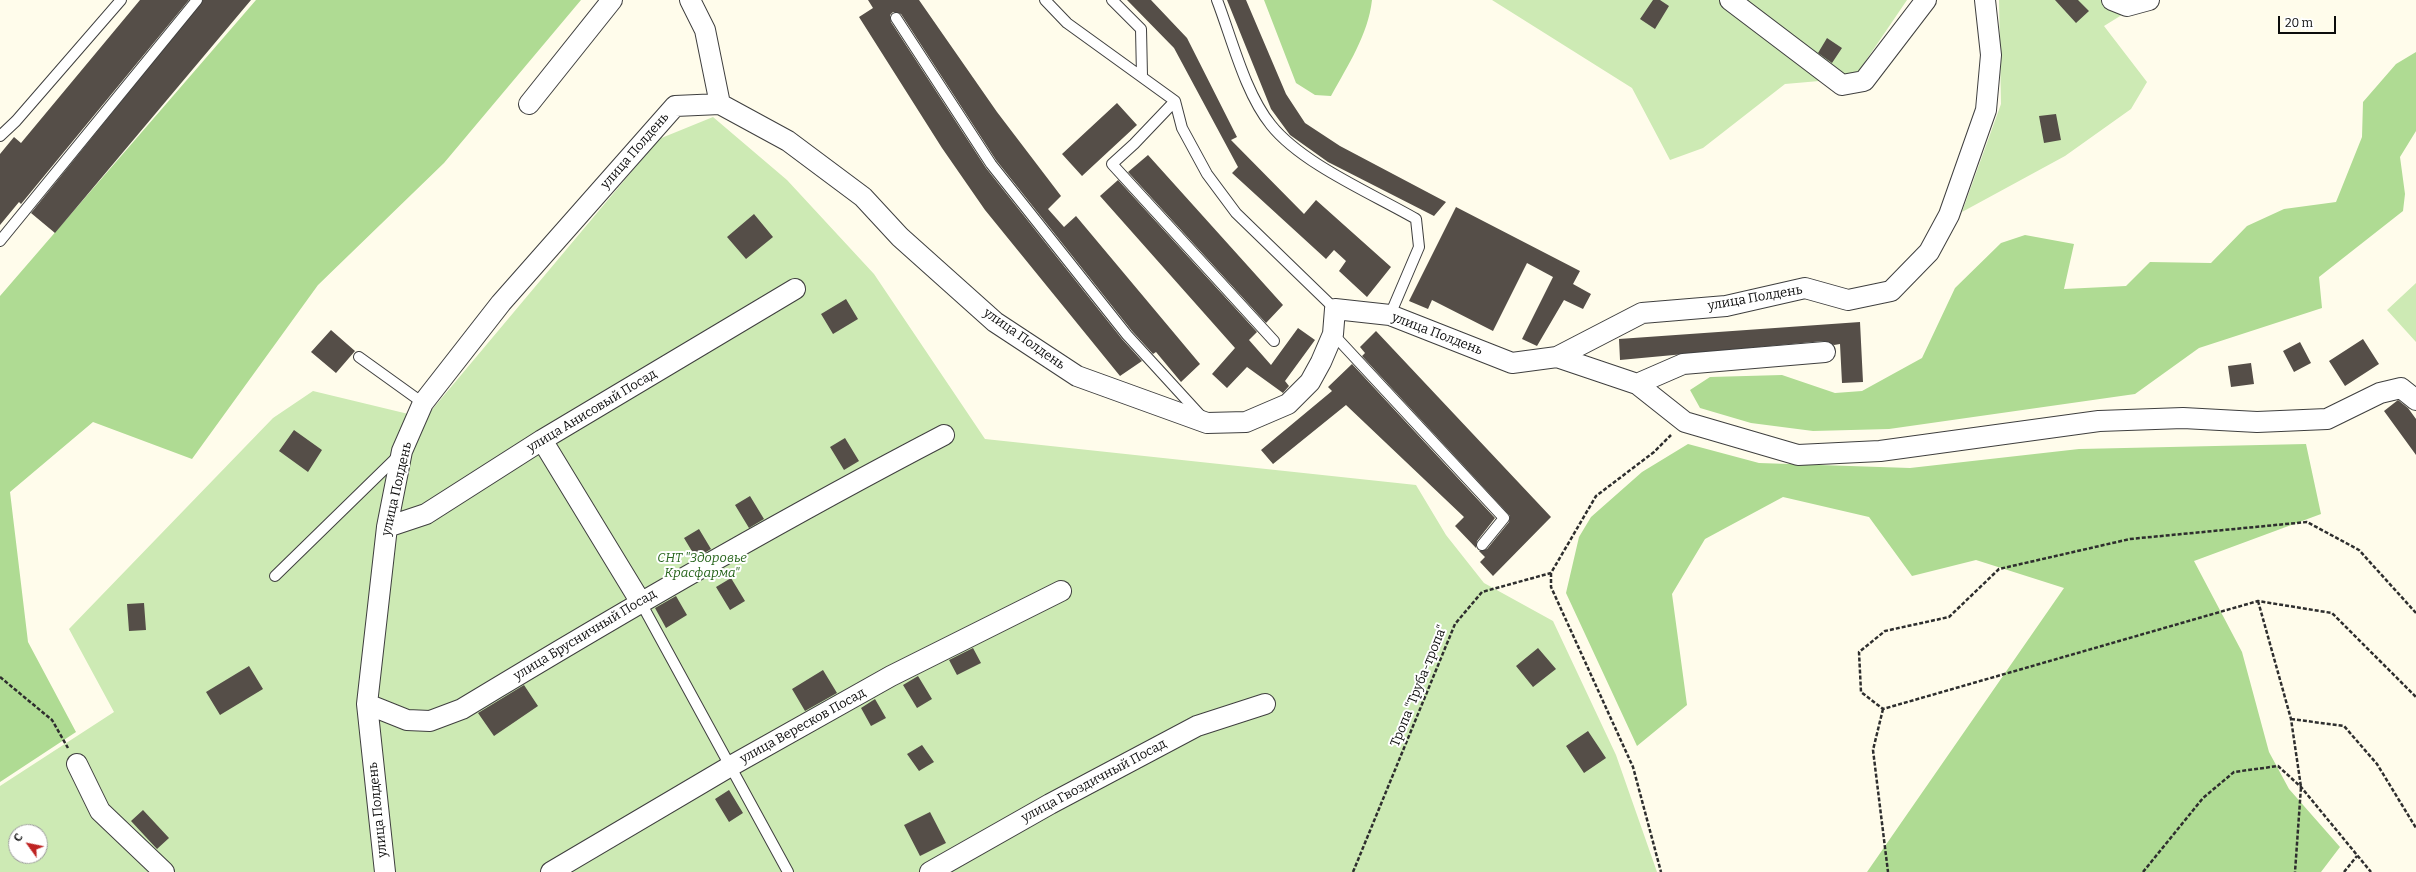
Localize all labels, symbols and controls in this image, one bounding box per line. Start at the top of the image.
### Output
scale bar [2280,8,2338,34]
text: 20 m [2285,16,2313,30]
street label: улица Полдень [598,110,672,192]
street label: улица Полдень [1706,282,1804,314]
street label: улица Полдень [980,305,1068,373]
street label: улица Полдень [1389,310,1485,358]
street label: улица Анисовый Посад [524,366,660,456]
street label: улица Полдень [379,441,415,537]
park label: СНТ "Здоровье Красфарма" [657,550,747,581]
street label: улица Брусничный Посад [511,586,659,684]
street label: Тропа "Труба-тропа" [1387,623,1451,749]
street label: улица Вересков Посад [738,685,868,767]
street label: улица Гвоздичный Посад [1019,736,1169,826]
street label: улица Полдень [365,762,391,858]
north arrow [8,824,48,864]
text: С [11,831,26,844]

